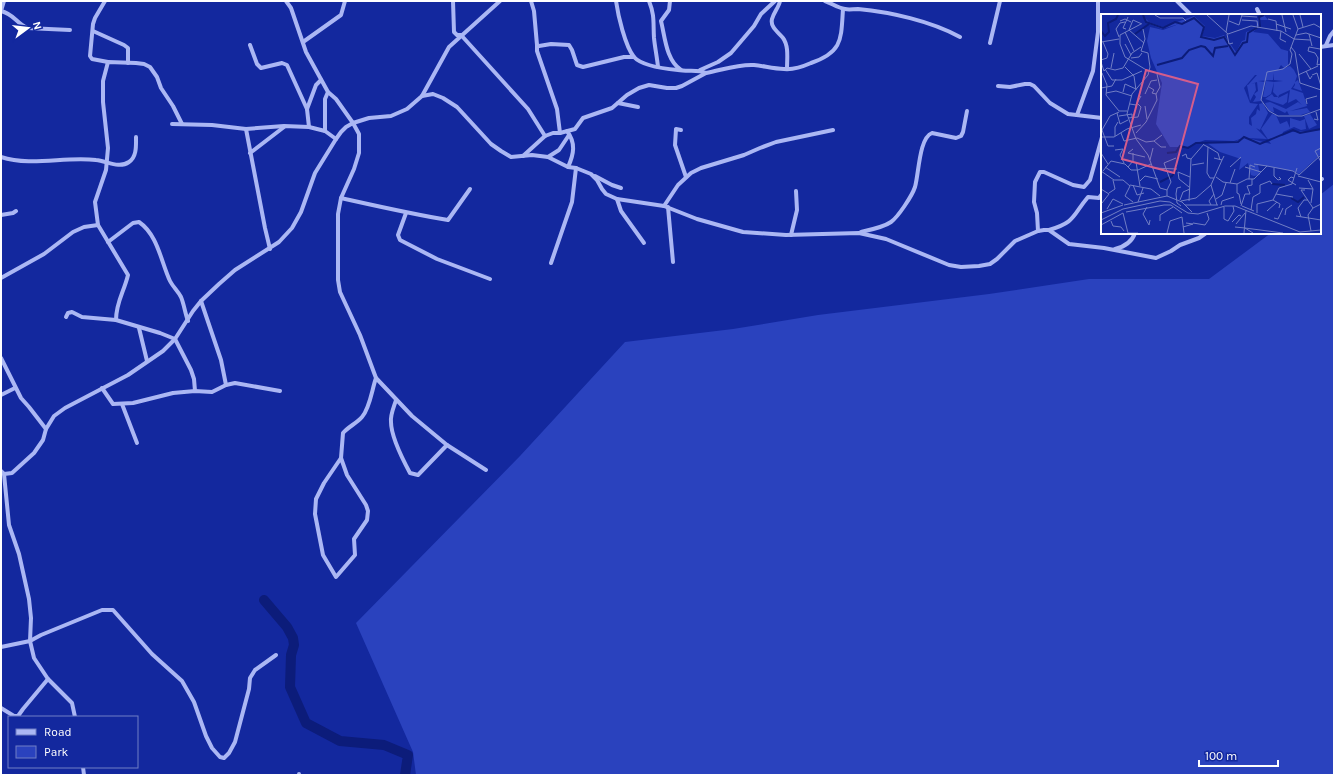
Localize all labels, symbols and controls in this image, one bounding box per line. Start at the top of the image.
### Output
north arrow [8,8,48,48]
inset map [1101,14,1321,234]
text: N [30,20,44,31]
legend [8,716,138,768]
text: Road [44,725,72,739]
scale bar [1199,742,1278,768]
text: Park [44,745,69,759]
text: 100 m [1205,749,1237,763]

